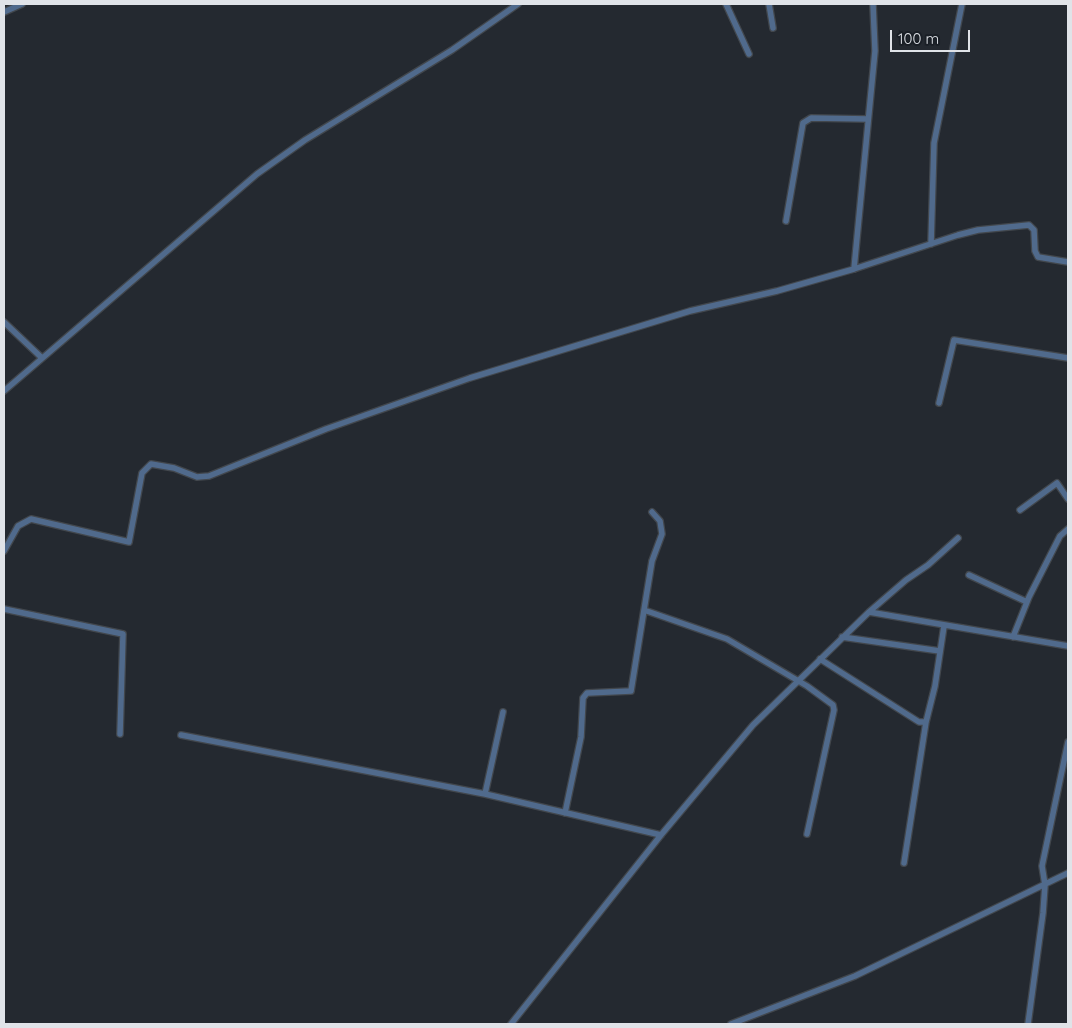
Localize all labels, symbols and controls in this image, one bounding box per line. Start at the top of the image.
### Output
scale bar [892,20,972,52]
text: 100 m [898,29,939,48]

